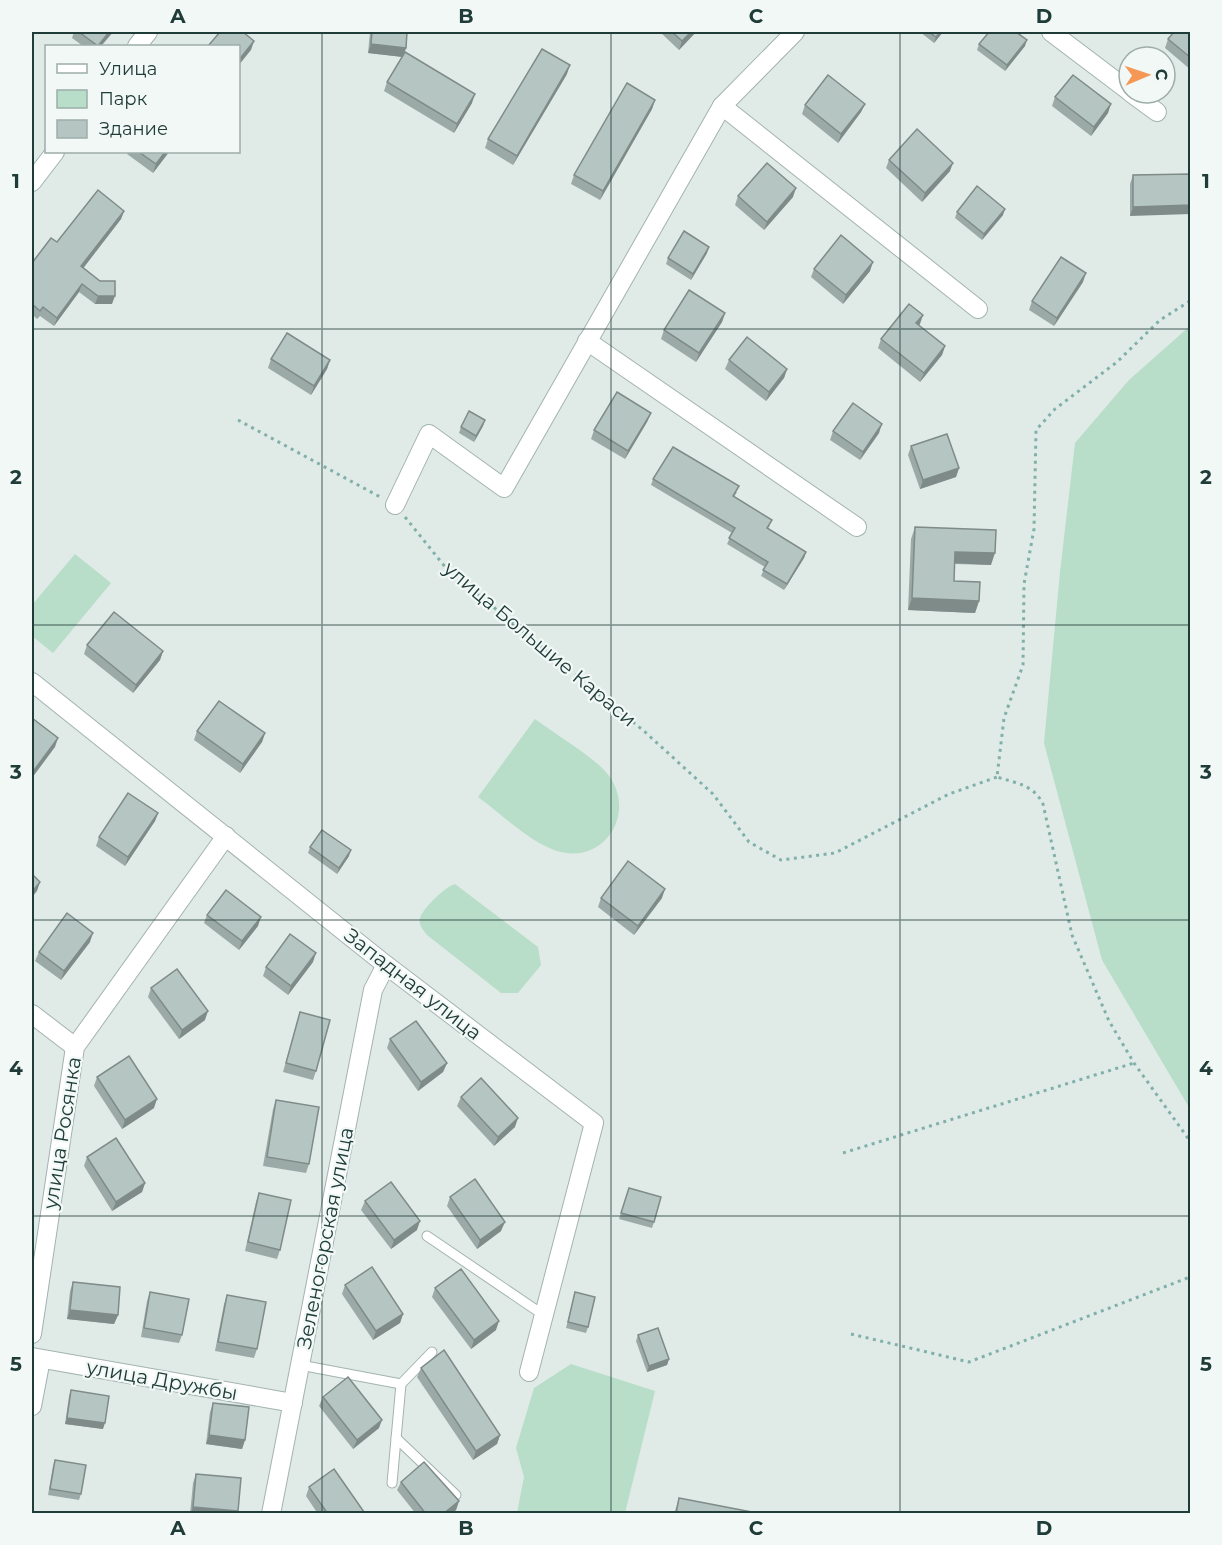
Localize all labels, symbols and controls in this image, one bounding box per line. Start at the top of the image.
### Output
text: A [169,4,186,28]
text: B [458,4,474,28]
text: C [749,4,764,28]
text: D [1036,4,1052,28]
legend [45,45,240,153]
north arrow [1117,45,1177,105]
text: Улица [99,58,157,80]
text: С [1152,68,1171,81]
text: Парк [99,88,148,110]
text: Здание [99,118,168,140]
text: 1 [12,169,20,193]
text: 1 [1202,169,1210,193]
text: 2 [10,465,22,489]
text: 2 [1200,465,1212,489]
street label: улица Большие Караси [438,556,641,732]
text: 3 [9,760,22,784]
text: 3 [1199,760,1212,784]
street label: Западная улица [340,923,486,1045]
street label: улица Росянка [38,1055,86,1212]
text: 4 [9,1056,23,1080]
text: 4 [1199,1056,1213,1080]
street label: Зеленогорская улица [292,1125,358,1351]
text: 5 [10,1352,22,1376]
text: 5 [1200,1352,1212,1376]
street label: улица Дружбы [84,1355,239,1405]
text: A [169,1516,186,1540]
text: B [458,1516,474,1540]
text: C [749,1516,764,1540]
text: D [1036,1516,1052,1540]

